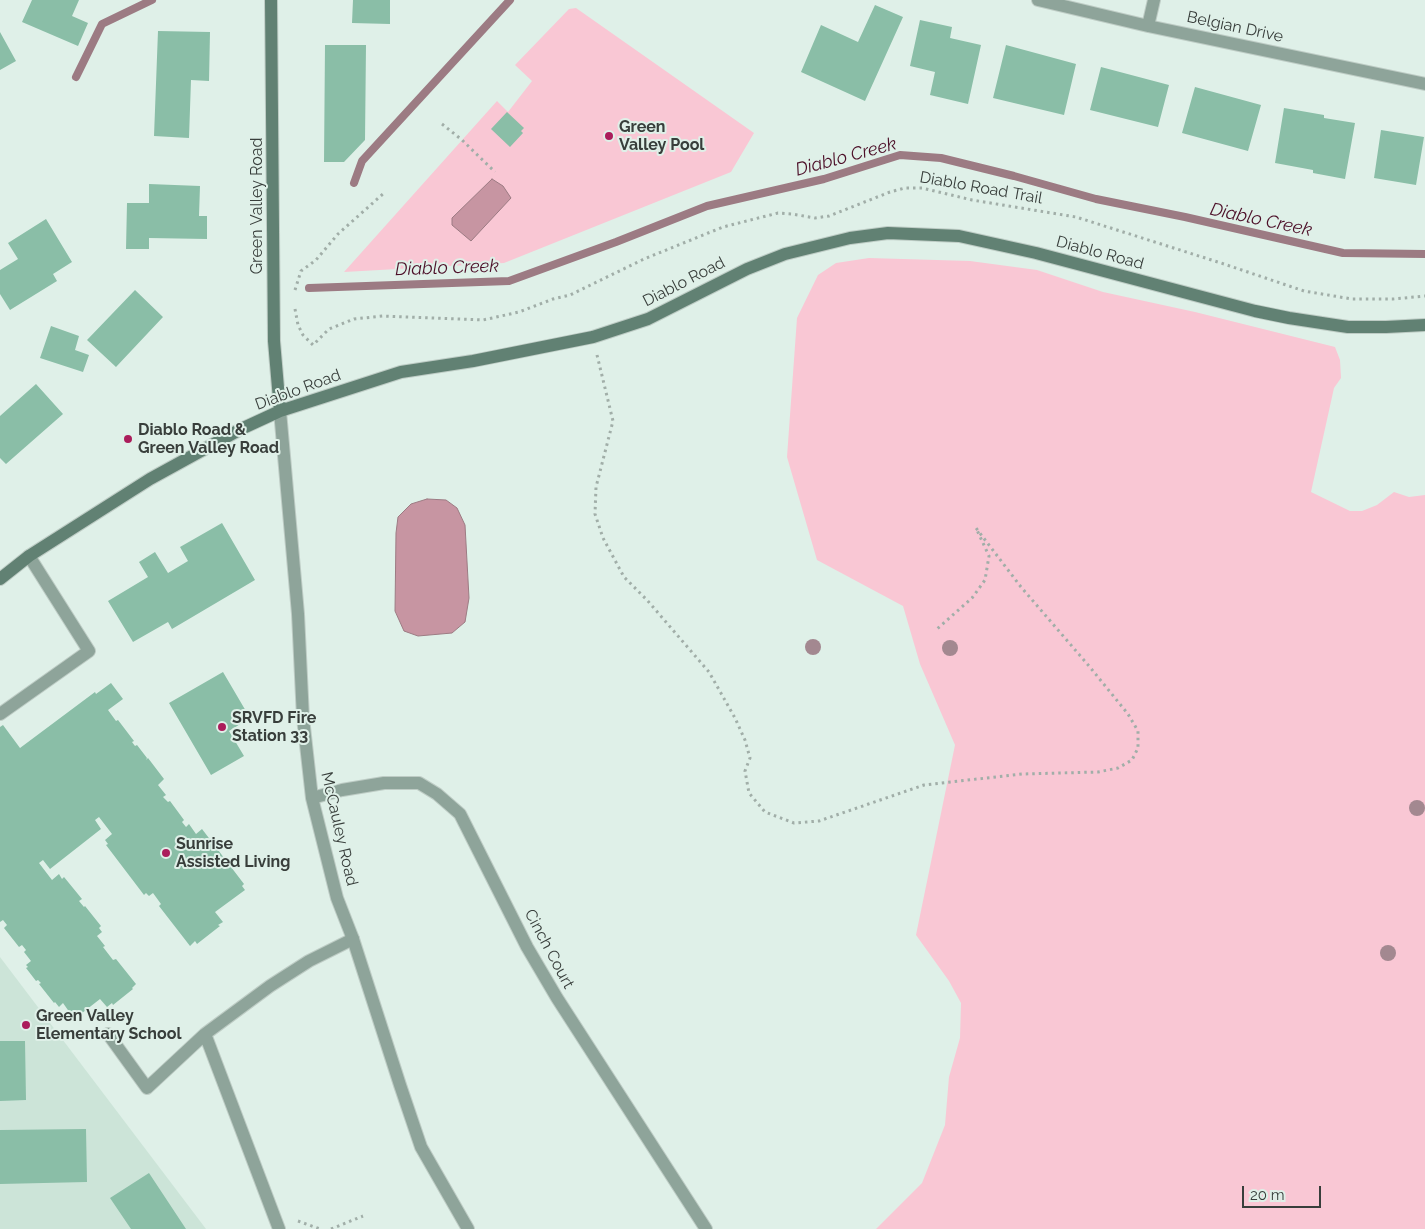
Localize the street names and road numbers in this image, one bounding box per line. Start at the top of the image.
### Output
street label: Belgian Drive [1185,7,1285,47]
street label: Green Valley Road [247,138,267,274]
street label: Diablo Road Trail [918,168,1044,208]
street label: Diablo Road [1054,232,1146,274]
street label: Diablo Road [640,253,728,311]
street label: Diablo Road [253,366,343,414]
street label: McCauley Road [317,770,361,888]
street label: Cinch Court [520,906,578,992]

